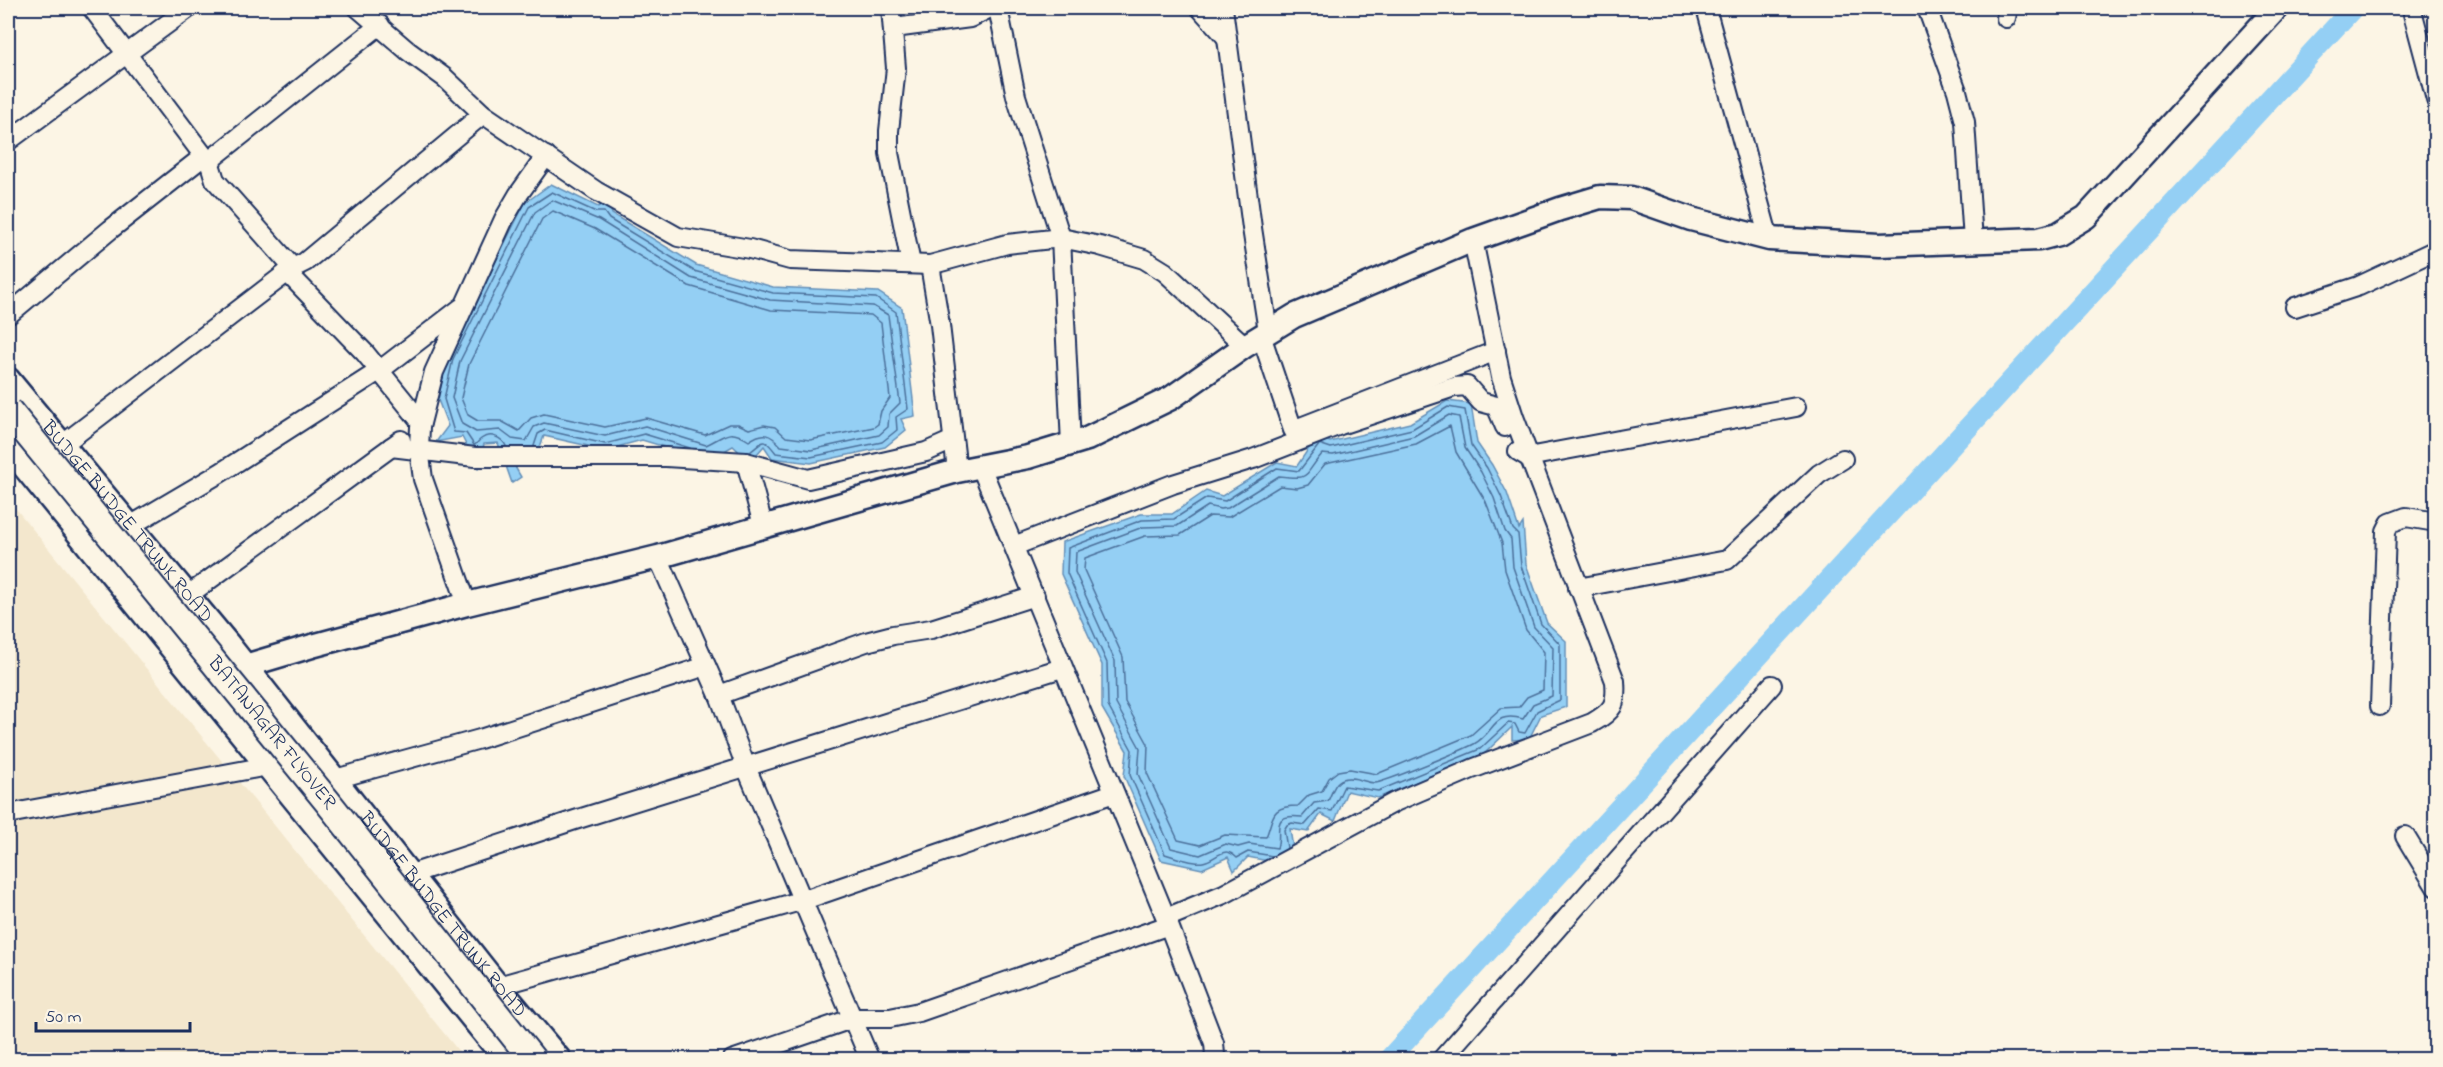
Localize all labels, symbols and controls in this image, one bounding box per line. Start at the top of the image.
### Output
street label: BUDGE BUDGE TRUNK ROAD [33,414,220,630]
street label: BATANAGAR FLYOVER [200,649,344,817]
street label: BUDGE BUDGE TRUNK ROAD [351,805,533,1024]
scale bar [36,995,190,1033]
text: 50 m [45,1005,82,1031]

